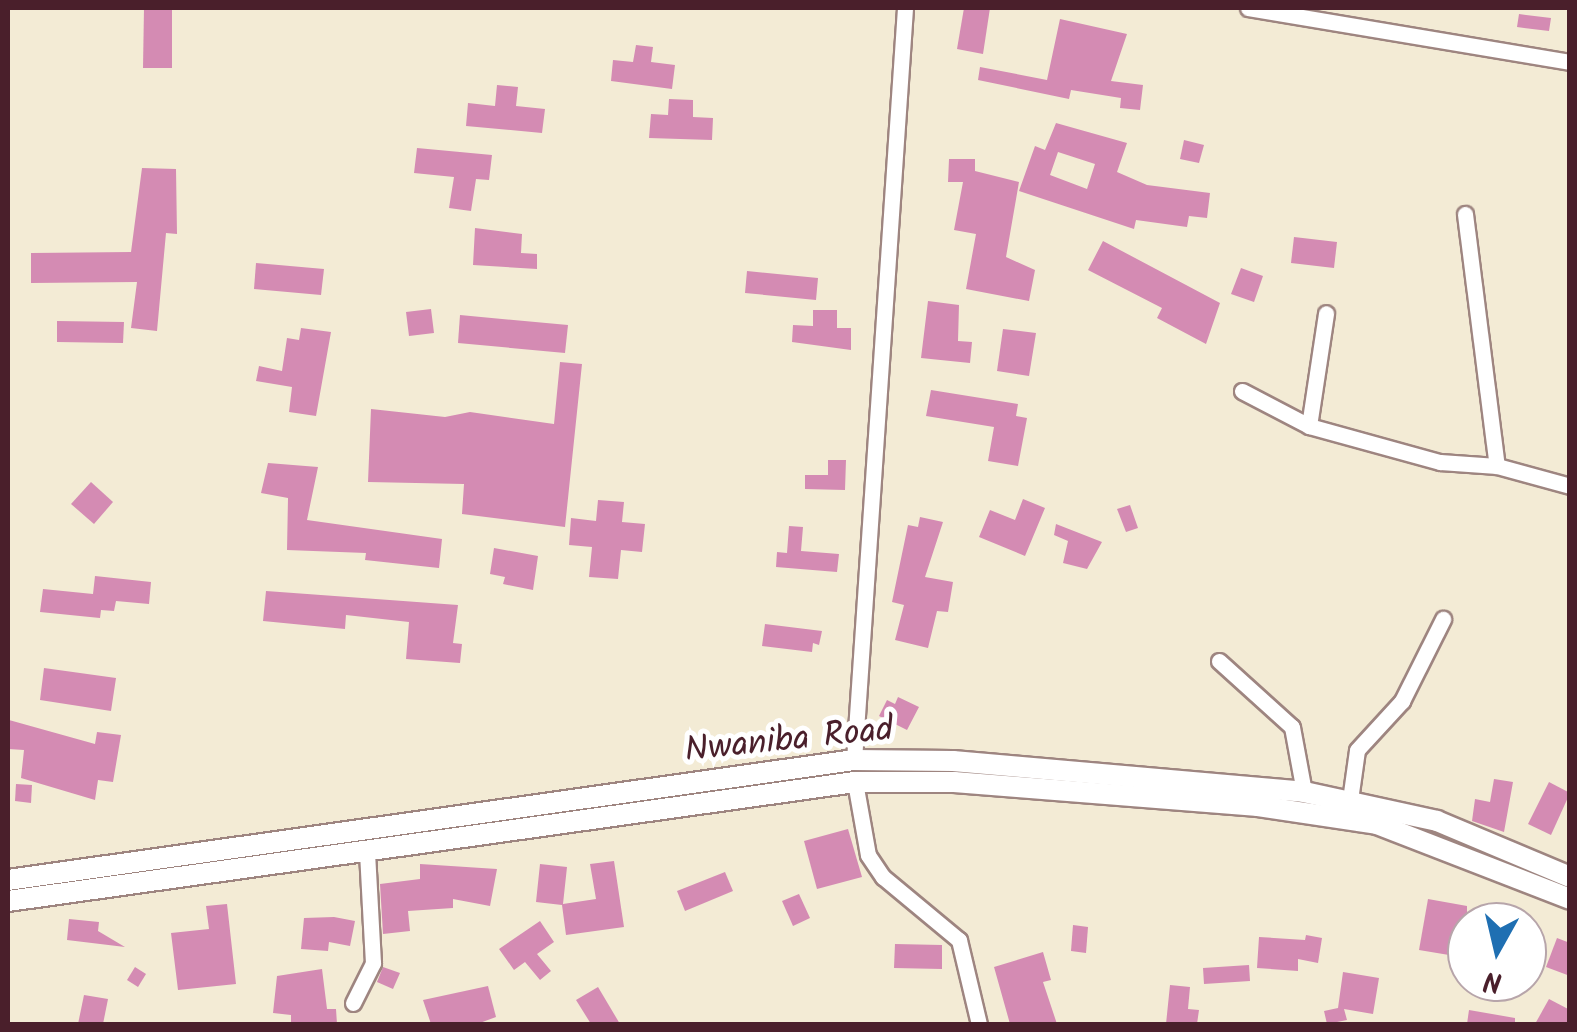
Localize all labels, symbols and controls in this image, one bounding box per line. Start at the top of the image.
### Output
street label: Nwaniba Road [683,709,895,773]
north arrow [1447,902,1547,1002]
text: N [1481,957,1505,1004]

